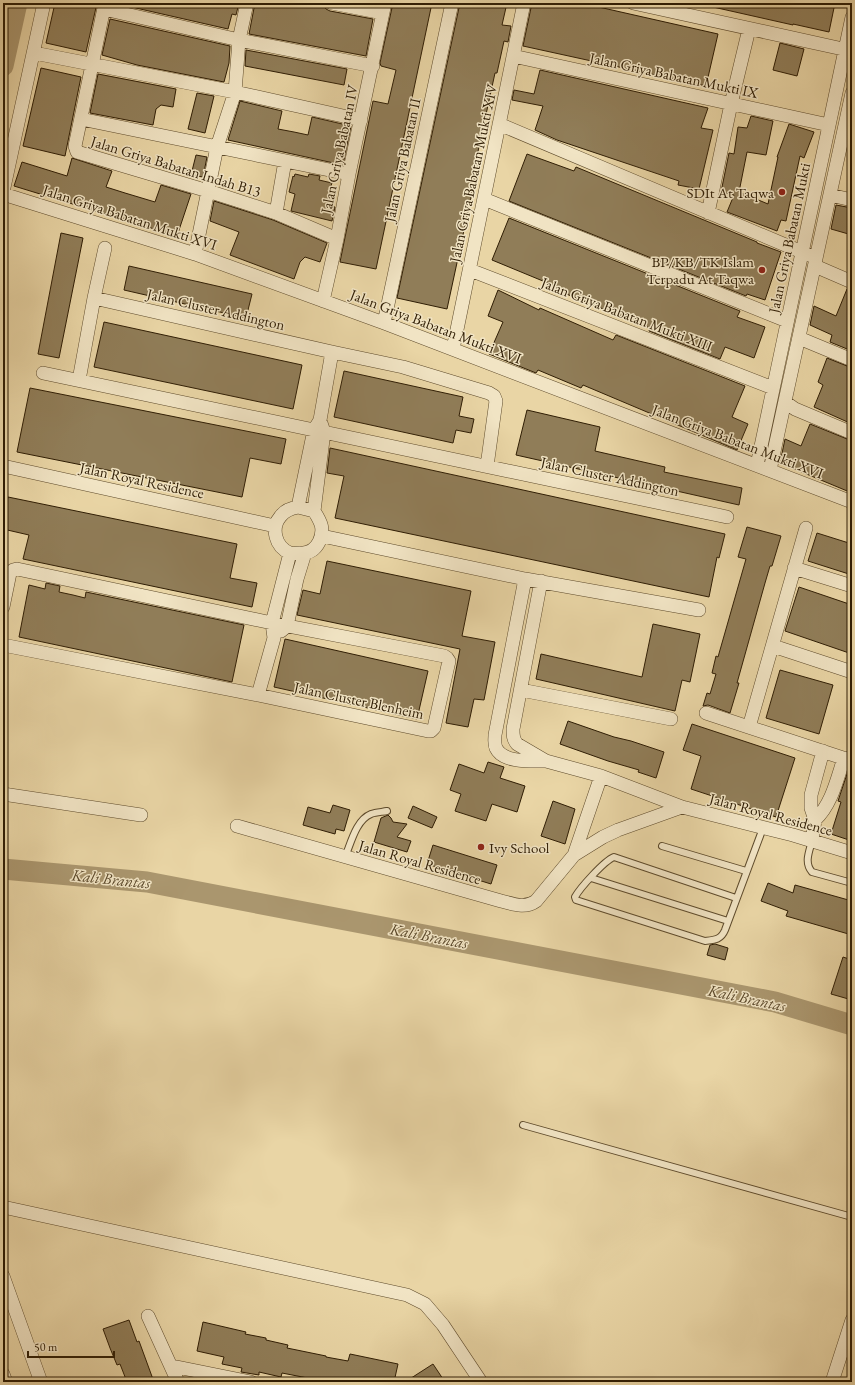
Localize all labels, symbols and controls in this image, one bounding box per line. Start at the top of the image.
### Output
street label: Jalan Griya Babatan Mukti IX [586,47,760,102]
street label: Jalan Griya Babatan Mukti XIV [444,81,501,266]
street label: Jalan Griya Babatan IV [316,82,362,217]
street label: Jalan Griya Babatan II [379,96,424,226]
street label: Jalan Griya Babatan Indah B13 [87,130,263,201]
street label: Jalan Griya Babatan Mukti [763,161,814,317]
street label: Jalan Griya Babatan Mukti XVI [39,179,219,254]
place label: SDIt At Taqwa [686,183,774,202]
marker: SDIt At Taqwa [777,187,787,197]
place label: BP/KB/TK Islam Terpadu At Taqwa [646,252,754,288]
marker: BP/KB/TK Islam Terpadu At Taqwa [757,265,767,275]
street label: Jalan Griya Babatan Mukti XIII [537,272,715,356]
street label: Jalan Cluster Addington [143,283,287,334]
street label: Jalan Griya Babatan Mukti XVI [346,284,524,367]
street label: Jalan Griya Babatan Mukti XVI [648,399,826,482]
street label: Jalan Cluster Addington [537,452,681,500]
street label: Jalan Royal Residence [76,457,206,502]
street label: Jalan Cluster Blenheim [290,677,426,723]
street label: Jalan Royal Residence [706,788,835,840]
street label: Jalan Royal Residence [355,835,483,889]
place label: Ivy School [489,838,550,857]
marker: Ivy School [476,842,486,852]
water label: Kali Brantas [70,864,152,894]
water label: Kali Brantas [387,918,470,954]
water label: Kali Brantas [705,979,788,1017]
scale bar [28,1333,114,1359]
text: 50 m [34,1339,58,1355]

